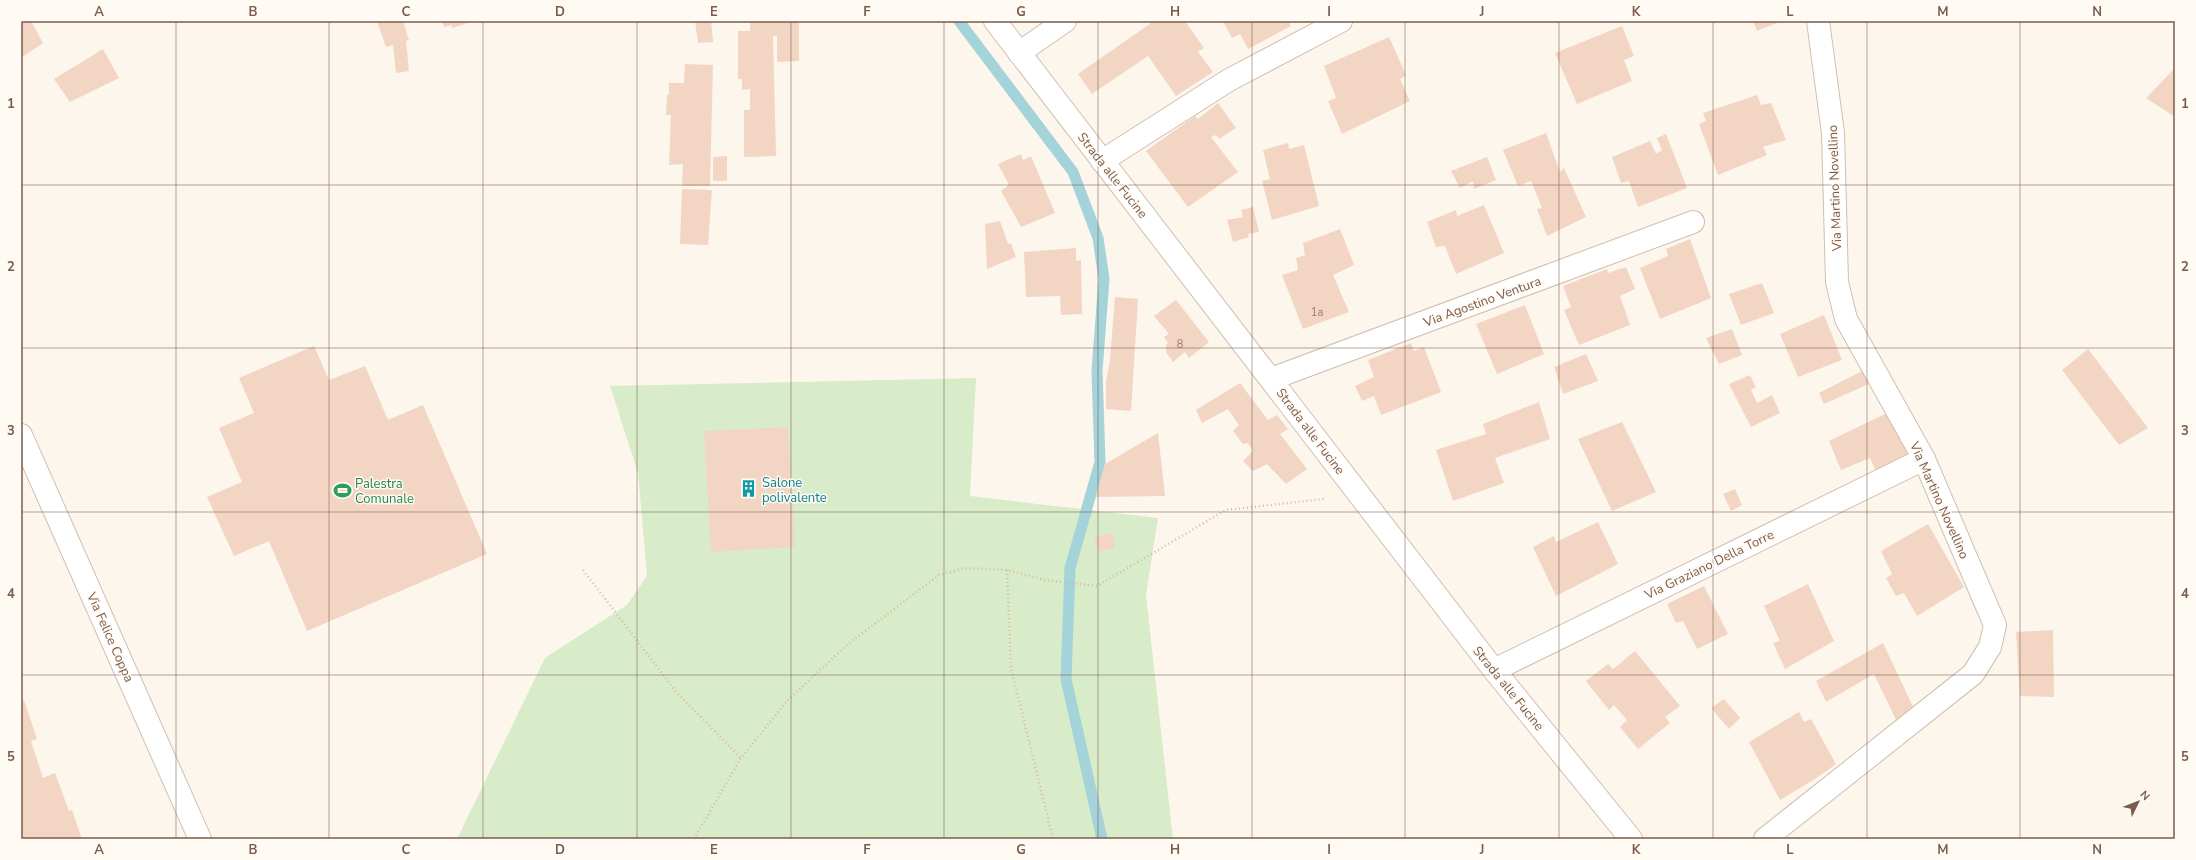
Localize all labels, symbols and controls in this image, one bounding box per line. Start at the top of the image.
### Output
text: A [94,3,104,21]
text: B [249,3,258,21]
text: C [402,3,411,21]
text: D [555,3,565,21]
text: E [710,3,718,21]
text: F [863,3,871,21]
text: G [1016,3,1026,21]
text: H [1170,3,1180,21]
text: I [1327,3,1331,21]
text: J [1479,3,1484,21]
text: K [1632,3,1641,21]
text: L [1786,3,1794,21]
text: M [1937,3,1949,21]
text: N [2092,3,2102,21]
text: 1 [7,95,15,113]
text: 1 [2181,95,2189,113]
street label: Via Martino Novellino [1824,125,1846,252]
street label: Strada alle Fucine [1073,129,1151,222]
text: 2 [7,258,15,276]
text: 2 [2181,258,2189,276]
street label: Via Agostino Ventura [1420,272,1544,332]
house number: 1a [1311,305,1323,320]
house number: 8 [1177,337,1184,352]
street label: Strada alle Fucine [1272,385,1349,479]
text: 3 [7,422,15,440]
text: 3 [2181,422,2189,440]
street label: Via Martino Novellino [1905,438,1973,562]
place label: Salone polivalente [762,474,827,507]
place label: Palestra Comunale [355,475,414,508]
building icon: Salone polivalente [739,479,759,499]
sports icon: Palestra Comunale [332,480,352,500]
street label: Via Graziano Della Torre [1641,526,1777,604]
text: 4 [7,585,15,603]
text: 4 [2181,585,2189,603]
street label: Via Felice Coppa [82,589,138,685]
street label: Strada alle Fucine [1468,642,1548,735]
text: 5 [7,748,15,766]
text: 5 [2181,748,2189,766]
north arrow [2118,782,2158,822]
text: N [2137,787,2153,804]
text: A [94,841,104,859]
text: B [249,841,258,859]
text: C [402,841,411,859]
text: D [555,841,565,859]
text: E [710,841,718,859]
text: F [863,841,871,859]
text: G [1016,841,1026,859]
text: H [1170,841,1180,859]
text: I [1327,841,1331,859]
text: J [1479,841,1484,859]
text: K [1632,841,1641,859]
text: L [1786,841,1794,859]
text: M [1937,841,1949,859]
text: N [2092,841,2102,859]

